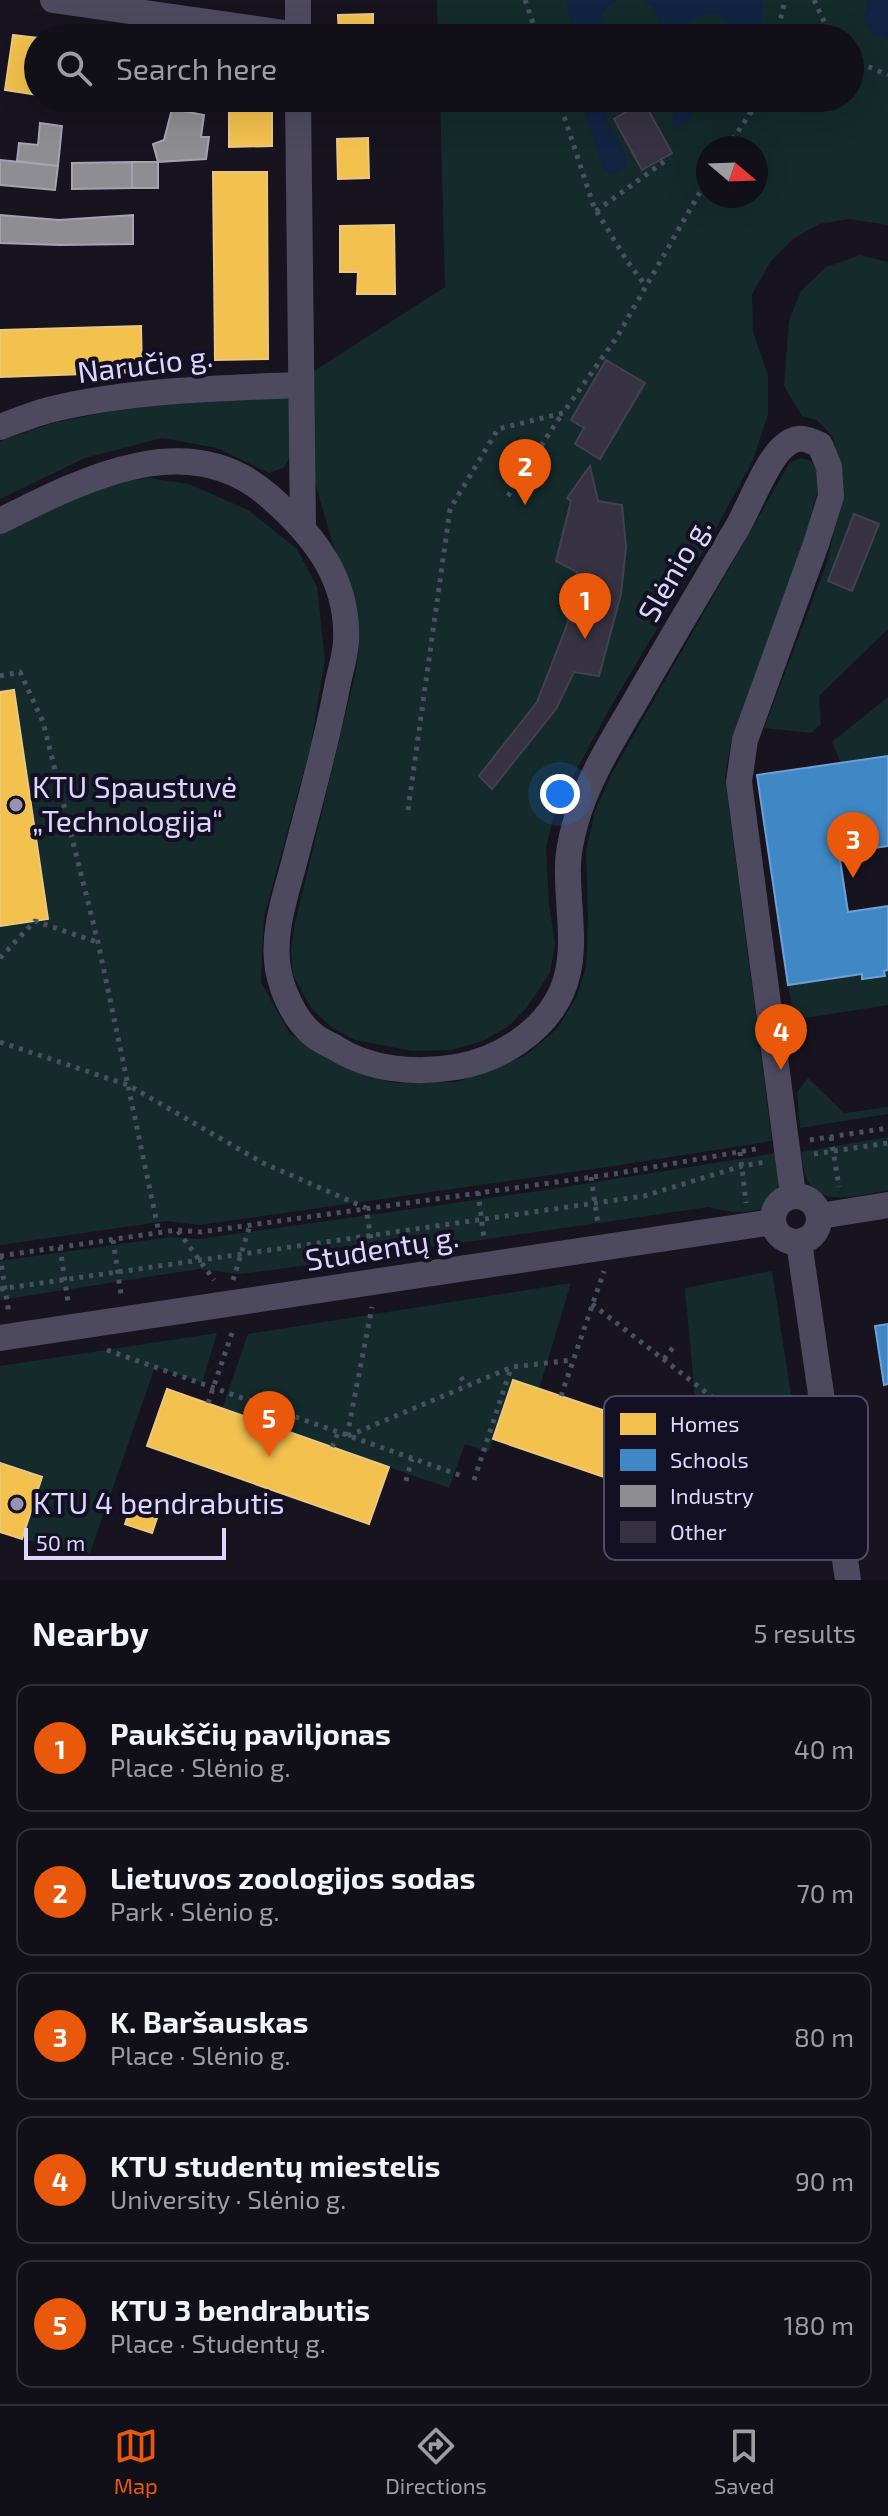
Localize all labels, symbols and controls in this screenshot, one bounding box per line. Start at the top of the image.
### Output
search box [24,24,864,112]
icon: search [52,46,96,90]
text: Search here [116,50,277,86]
north arrow [696,136,768,208]
street label: Naručio g. [75,337,215,389]
pin: 2 [499,439,551,505]
street label: Slėnio g. [629,511,717,627]
pin: 1 [559,573,611,639]
place label: KTU Spaustuvė „Technologija“ [32,768,237,838]
your location [540,774,580,814]
marker: KTU Spaustuvė „Technologija“ [7,796,25,814]
pin: 3 [827,812,879,878]
pin: 4 [755,1004,807,1070]
street label: Studentų g. [302,1217,461,1277]
pin: 5 [243,1391,295,1457]
legend [604,1396,868,1560]
text: Homes [670,1410,739,1436]
text: Schools [670,1446,749,1472]
text: Industry [670,1482,754,1508]
place label: KTU 4 bendrabutis [33,1484,285,1520]
marker: KTU 4 bendrabutis [8,1495,26,1513]
text: Other [670,1518,727,1544]
scale bar [24,1524,226,1560]
text: 50 m [36,1529,85,1555]
text: Nearby [32,1612,149,1653]
text: 5 results [754,1617,856,1648]
text: Paukščių paviljonas [110,1715,391,1751]
text: 1 [54,1733,66,1764]
text: 40 m [794,1733,854,1764]
text: Place · Slėnio g. [110,1751,290,1782]
text: Lietuvos zoologijos sodas [110,1859,476,1895]
text: 2 [52,1877,68,1908]
text: 70 m [796,1877,854,1908]
text: Park · Slėnio g. [110,1895,280,1926]
text: K. Baršauskas [110,2003,308,2039]
text: 3 [53,2021,67,2052]
text: 80 m [794,2021,854,2052]
text: Place · Slėnio g. [110,2039,290,2070]
text: KTU studentų miestelis [110,2147,440,2183]
text: 4 [52,2165,68,2196]
text: 90 m [795,2165,854,2196]
text: University · Slėnio g. [110,2183,346,2214]
text: KTU 3 bendrabutis [110,2291,370,2327]
text: 5 [53,2309,67,2340]
text: 180 m [784,2309,854,2340]
text: Place · Studentų g. [110,2327,326,2358]
tab: Map [114,2424,158,2498]
tab: Directions [385,2424,487,2498]
tab: Saved [714,2424,774,2498]

